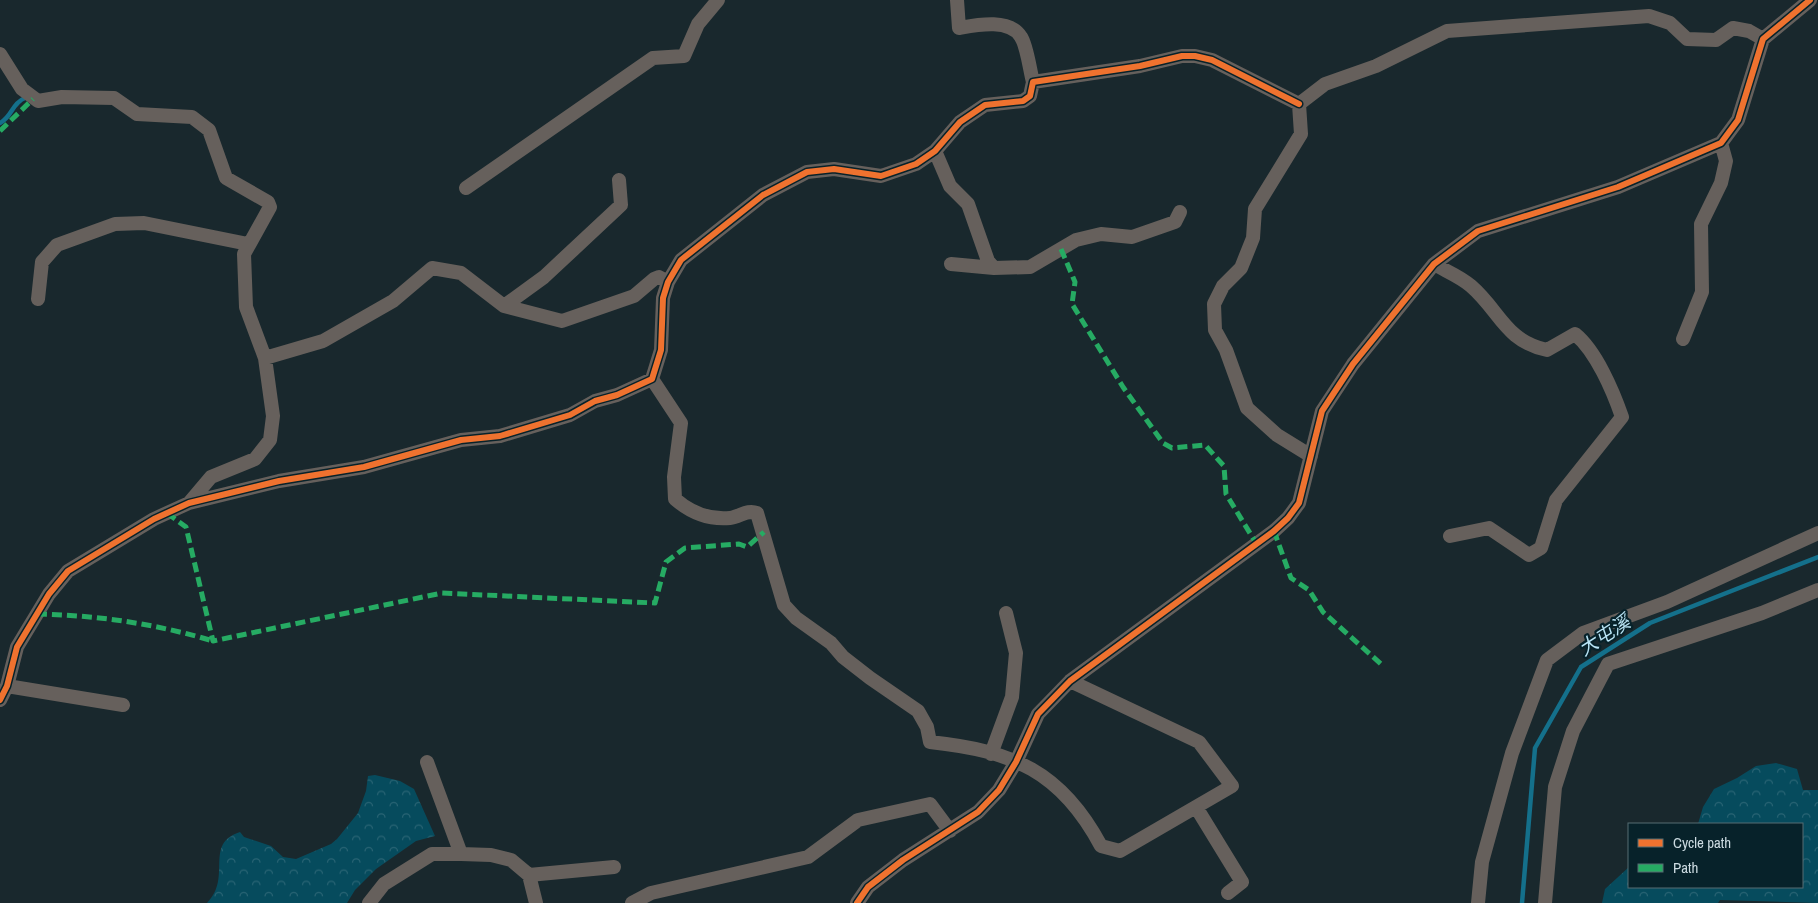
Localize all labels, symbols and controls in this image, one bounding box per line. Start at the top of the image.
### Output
water label: 大屯溪 [1573,607,1637,661]
legend [1628,823,1803,888]
text: Cycle path [1673,832,1731,853]
text: Path [1673,857,1698,878]

